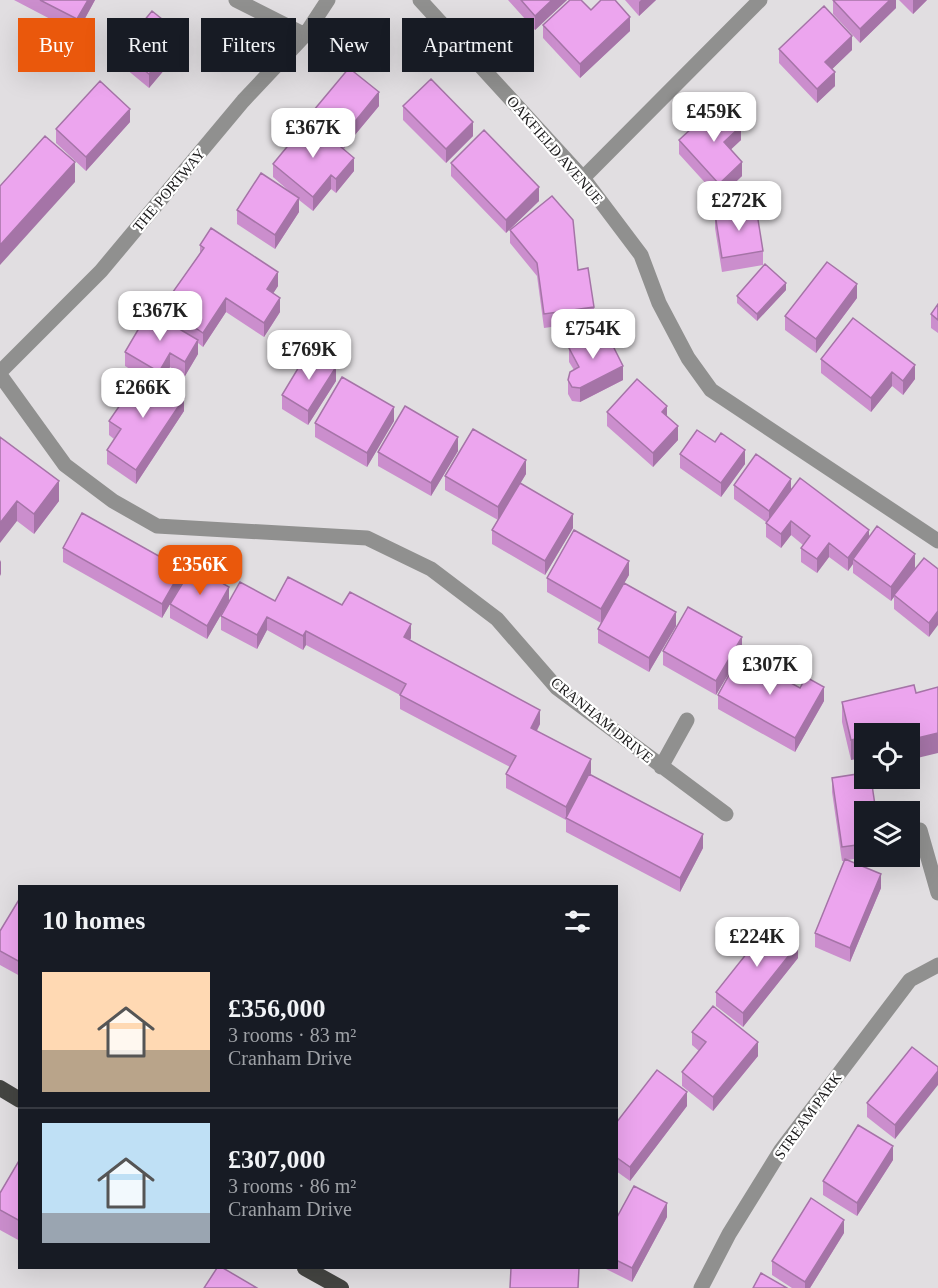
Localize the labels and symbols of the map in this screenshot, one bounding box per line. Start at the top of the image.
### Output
pin: £459K [672,92,756,143]
street label: OAKFIELD AVENUE [504,93,606,207]
pin: £367K [271,108,355,159]
street label: THE PORTWAY [130,145,208,235]
pin: £272K [697,181,781,232]
pin: £367K [118,291,202,342]
pin: £754K [551,309,635,360]
pin: £769K [267,330,351,381]
pin: £266K [101,368,185,419]
pin: £356K [158,545,242,596]
pin: £307K [728,645,812,696]
street label: CRANHAM DRIVE [548,674,656,766]
pin: £224K [715,917,799,968]
street label: STREAM PARK [771,1069,845,1162]

